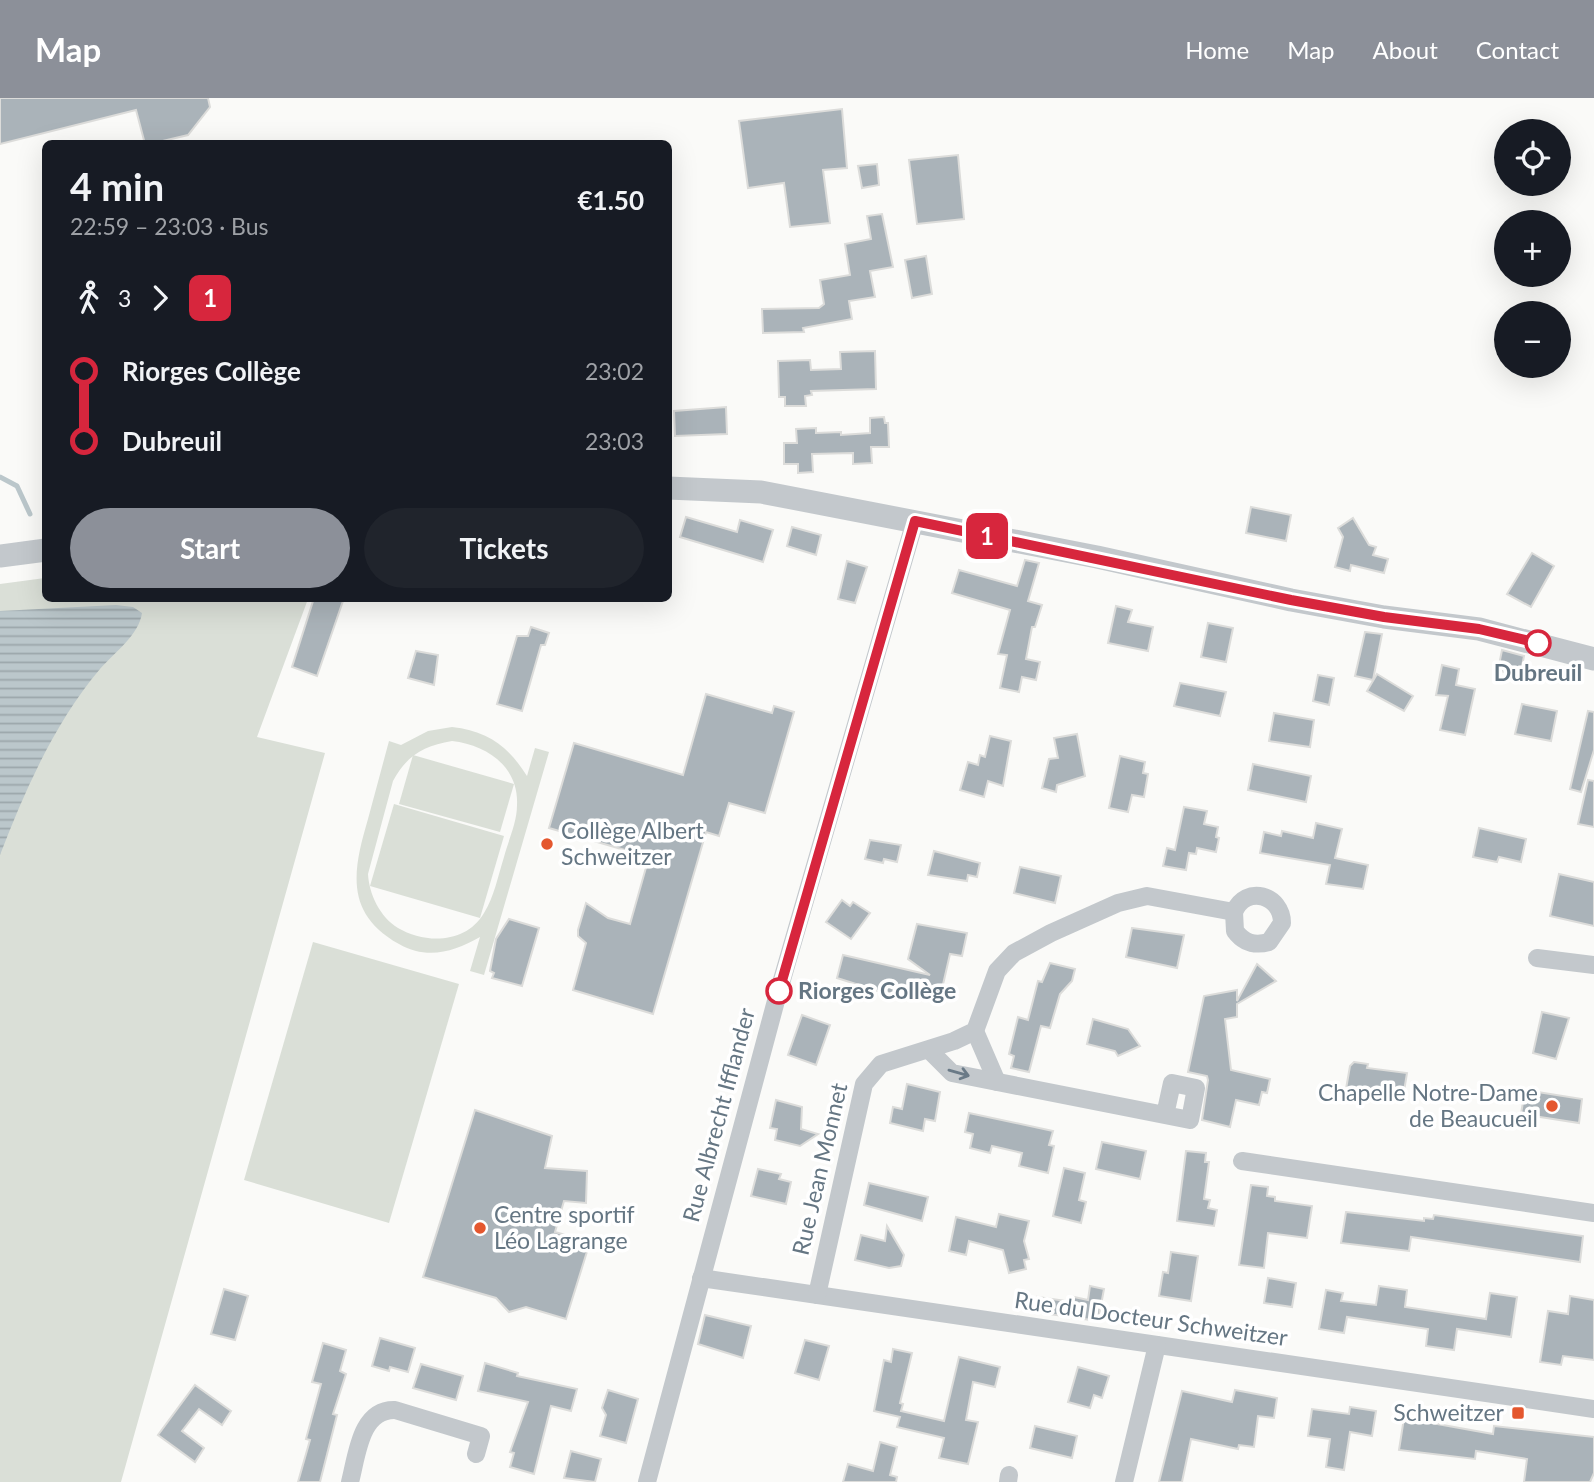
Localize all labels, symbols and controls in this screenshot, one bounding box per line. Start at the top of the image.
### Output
text: Map [35,29,101,69]
text: Home [1185,35,1249,64]
text: Map [1287,35,1335,64]
text: About [1373,35,1438,64]
text: Contact [1476,35,1559,64]
map controls [1494,119,1571,378]
button: locate [1494,119,1571,196]
text: 4 min [70,163,164,209]
text: €1.50 [578,184,644,216]
button: + [1494,210,1571,287]
text: 22:59 – 23:03 · Bus [70,212,269,240]
icon: walk [70,279,108,317]
icon: forward [141,279,179,317]
text: 1 [203,283,217,312]
text: 3 [118,284,131,312]
button: − [1494,301,1571,378]
text: Riorges Collège [122,355,301,387]
text: 23:02 [585,357,644,385]
text: Dubreuil [122,425,222,457]
text: 23:03 [585,427,644,455]
button: Start [70,508,350,588]
button: Tickets [364,508,644,588]
line badge: 1 [964,513,1010,559]
text: 1 [980,521,994,550]
marker: Dubreuil [1525,630,1551,656]
place label: Dubreuil [1494,658,1582,686]
place label: Collège Albert Schweitzer [561,816,705,870]
marker: Collège Albert Schweitzer [539,836,555,852]
place label: Riorges Collège [798,976,956,1004]
marker: Riorges Collège [766,978,792,1004]
street label: Rue Albrecht Ifflander [676,1004,760,1225]
one-way arrow [948,1068,970,1081]
place label: Chapelle Notre-Dame de Beaucueil [1318,1078,1538,1132]
street label: Rue Jean Monnet [786,1079,853,1258]
marker: Chapelle Notre-Dame de Beaucueil [1544,1098,1560,1114]
place label: Centre sportif Léo Lagrange [494,1200,635,1254]
marker: Centre sportif Léo Lagrange [472,1220,488,1236]
street label: Rue du Docteur Schweitzer [1013,1285,1290,1351]
place label: Schweitzer [1393,1398,1505,1426]
marker: Schweitzer [1510,1405,1526,1421]

